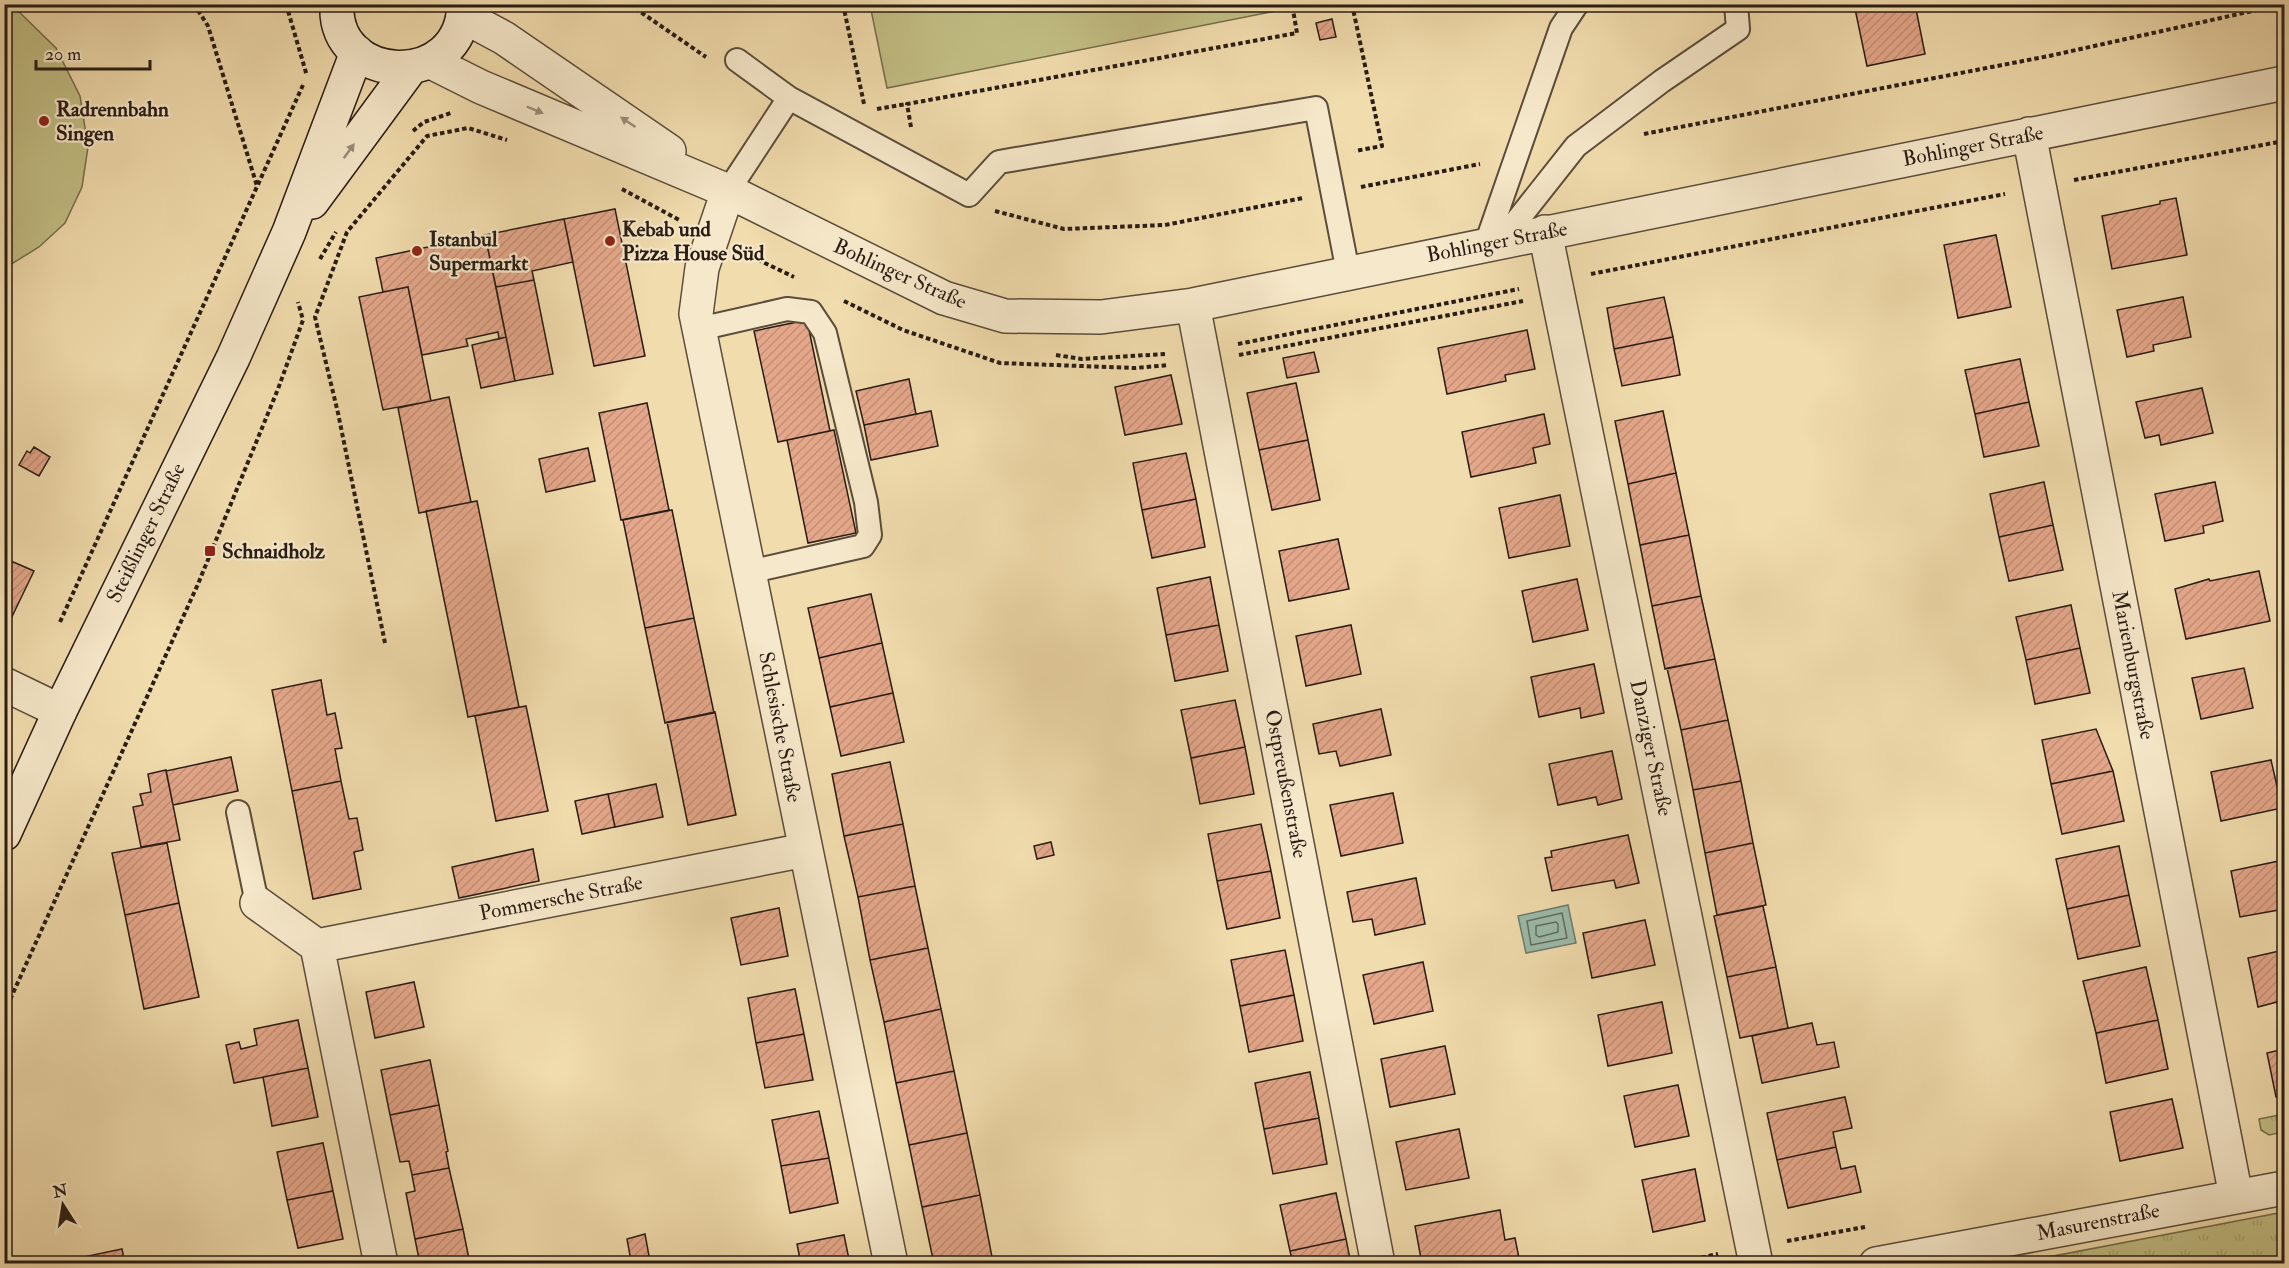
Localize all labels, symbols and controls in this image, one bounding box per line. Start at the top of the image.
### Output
scale bar [36,33,150,71]
text: 20 m [45,43,81,66]
place label: Radrennbahn Singen [56,96,169,147]
one-way arrow [526,105,544,115]
marker: Radrennbahn Singen [37,114,51,128]
one-way arrow [620,116,636,128]
street label: Bohlinger Straße [1900,119,2046,173]
one-way arrow [343,144,355,160]
street label: Bohlinger Straße [1424,215,1570,269]
place label: Kebab und Pizza House Süd [622,216,765,267]
place label: Istanbul Supermarkt [429,226,528,277]
street label: Bohlinger Straße [829,233,971,316]
marker: Kebab und Pizza House Süd [603,234,617,248]
marker: Istanbul Supermarkt [410,244,424,258]
street label: Steißlinger Straße [100,458,192,607]
place label: Schnaidholz [222,538,326,565]
marker: Schnaidholz [203,544,217,558]
street label: Marienburgstraße [2105,588,2161,742]
street label: Schlesische Straße [752,649,808,805]
street label: Danziger Straße [1623,677,1679,819]
street label: Ostpreußenstraße [1258,708,1314,861]
street label: Pommersche Straße [477,869,645,927]
north arrow [33,1175,93,1235]
text: N [50,1180,70,1203]
street label: Masurenstraße [2034,1197,2162,1247]

